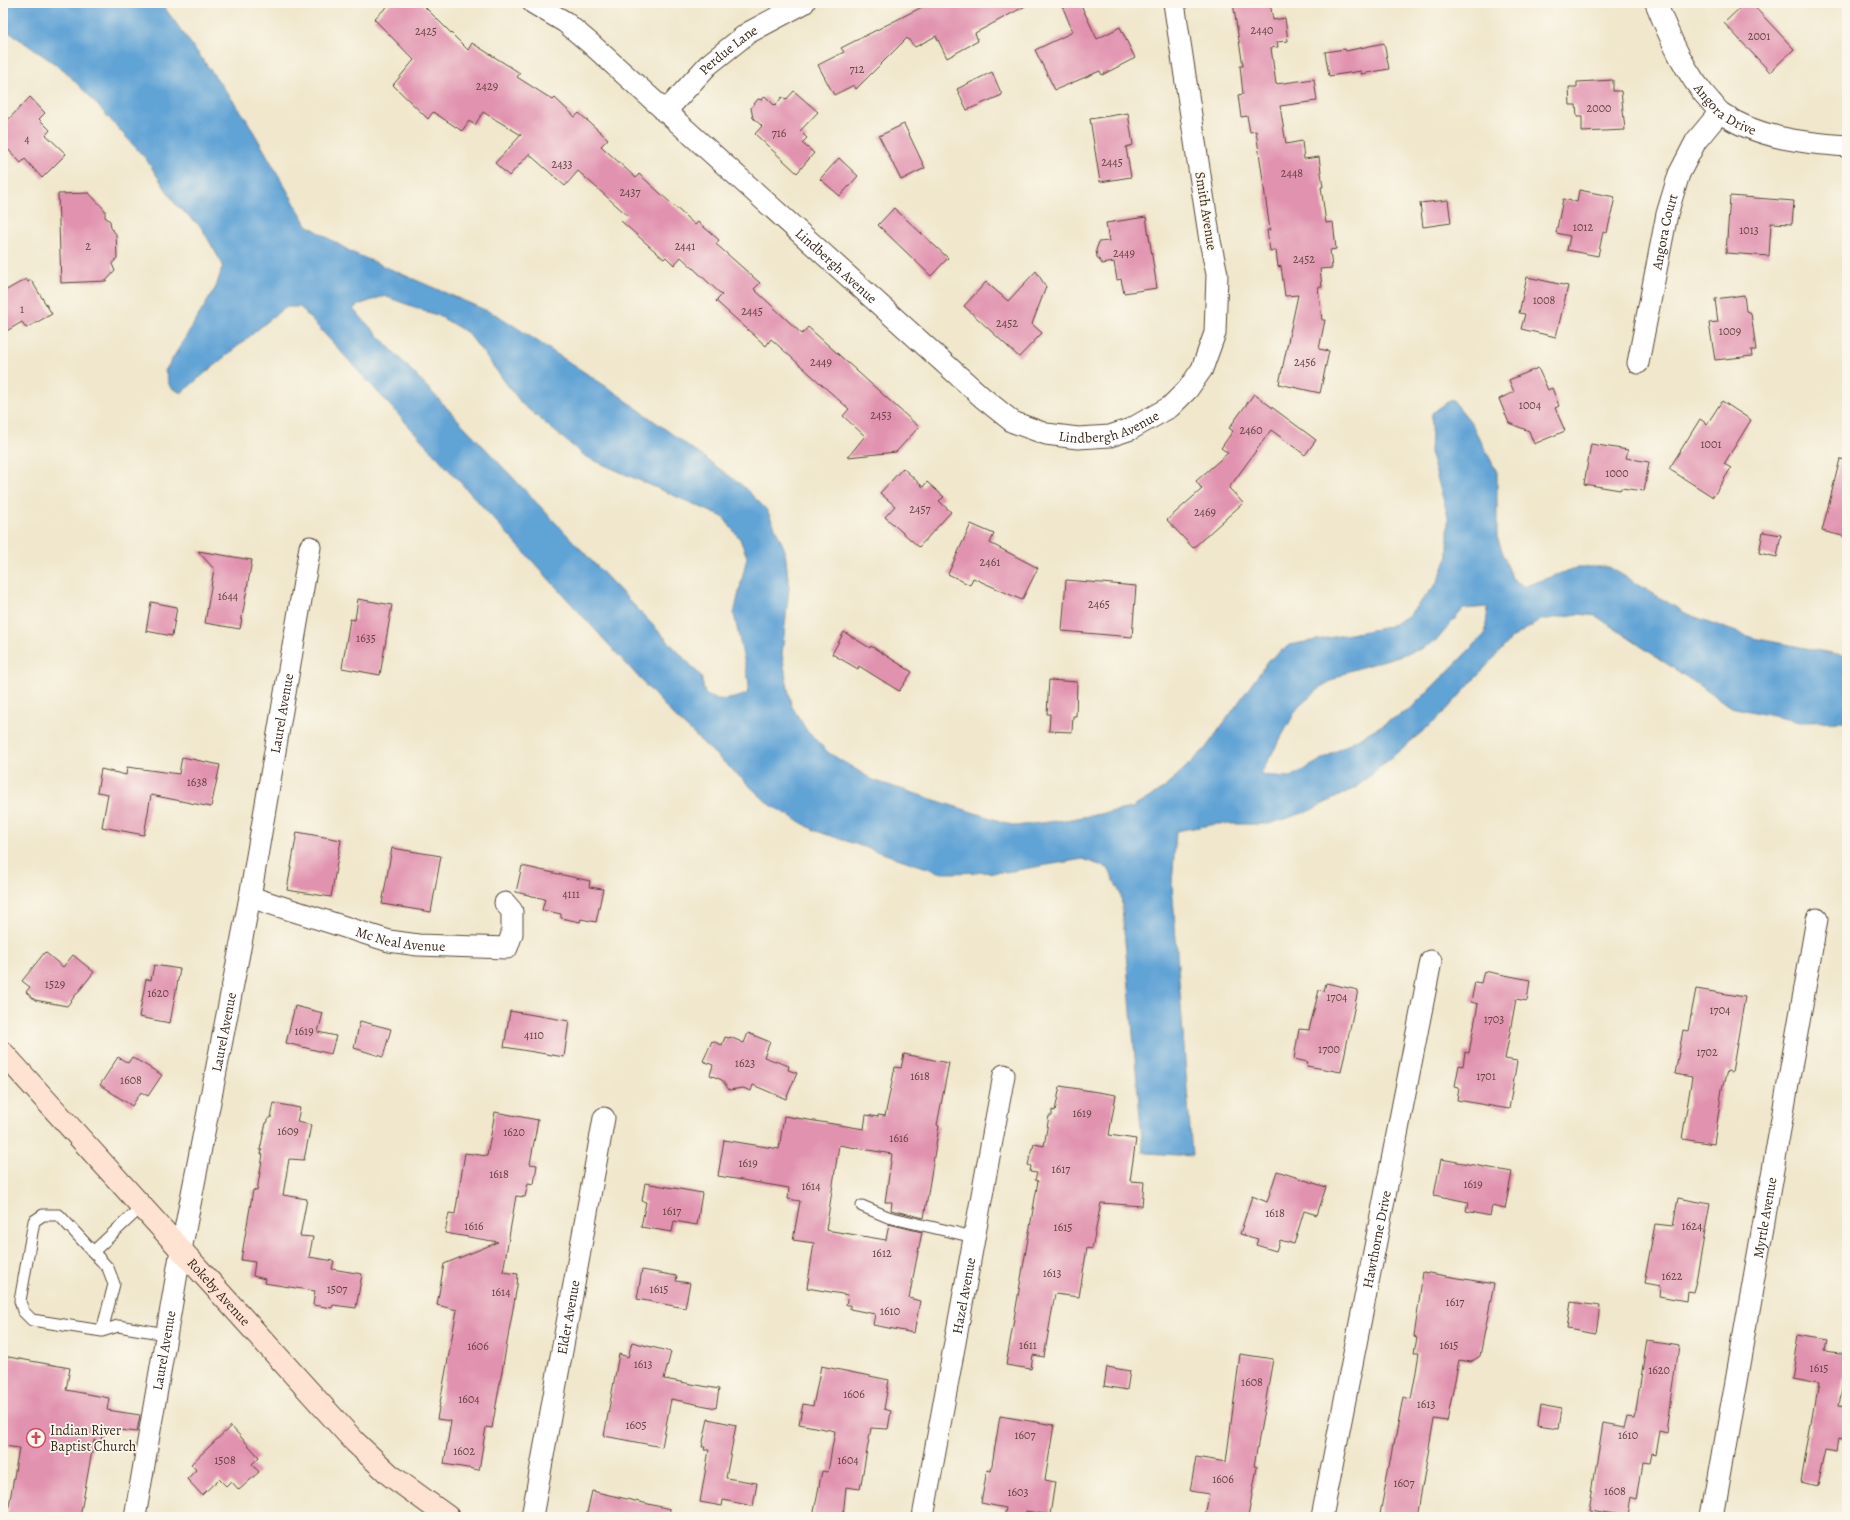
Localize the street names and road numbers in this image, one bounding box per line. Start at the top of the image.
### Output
street label: Perdue Lane [694,20,761,79]
street label: Angora Drive [1689,79,1759,139]
street label: Smith Avenue [1190,170,1222,252]
street label: Angora Court [1647,191,1682,272]
street label: Lindbergh Avenue [791,224,881,308]
street label: Lindbergh Avenue [1058,406,1162,448]
street label: Laurel Avenue [265,672,298,755]
street label: Mc Neal Avenue [354,922,446,955]
street label: Laurel Avenue [207,991,241,1073]
street label: Myrtle Avenue [1748,1176,1781,1260]
street label: Hawthorne Drive [1358,1189,1395,1290]
street label: Rokeby Avenue [183,1254,255,1330]
street label: Hazel Avenue [947,1256,980,1336]
street label: Elder Avenue [552,1278,584,1356]
street label: Laurel Avenue [147,1309,180,1392]

